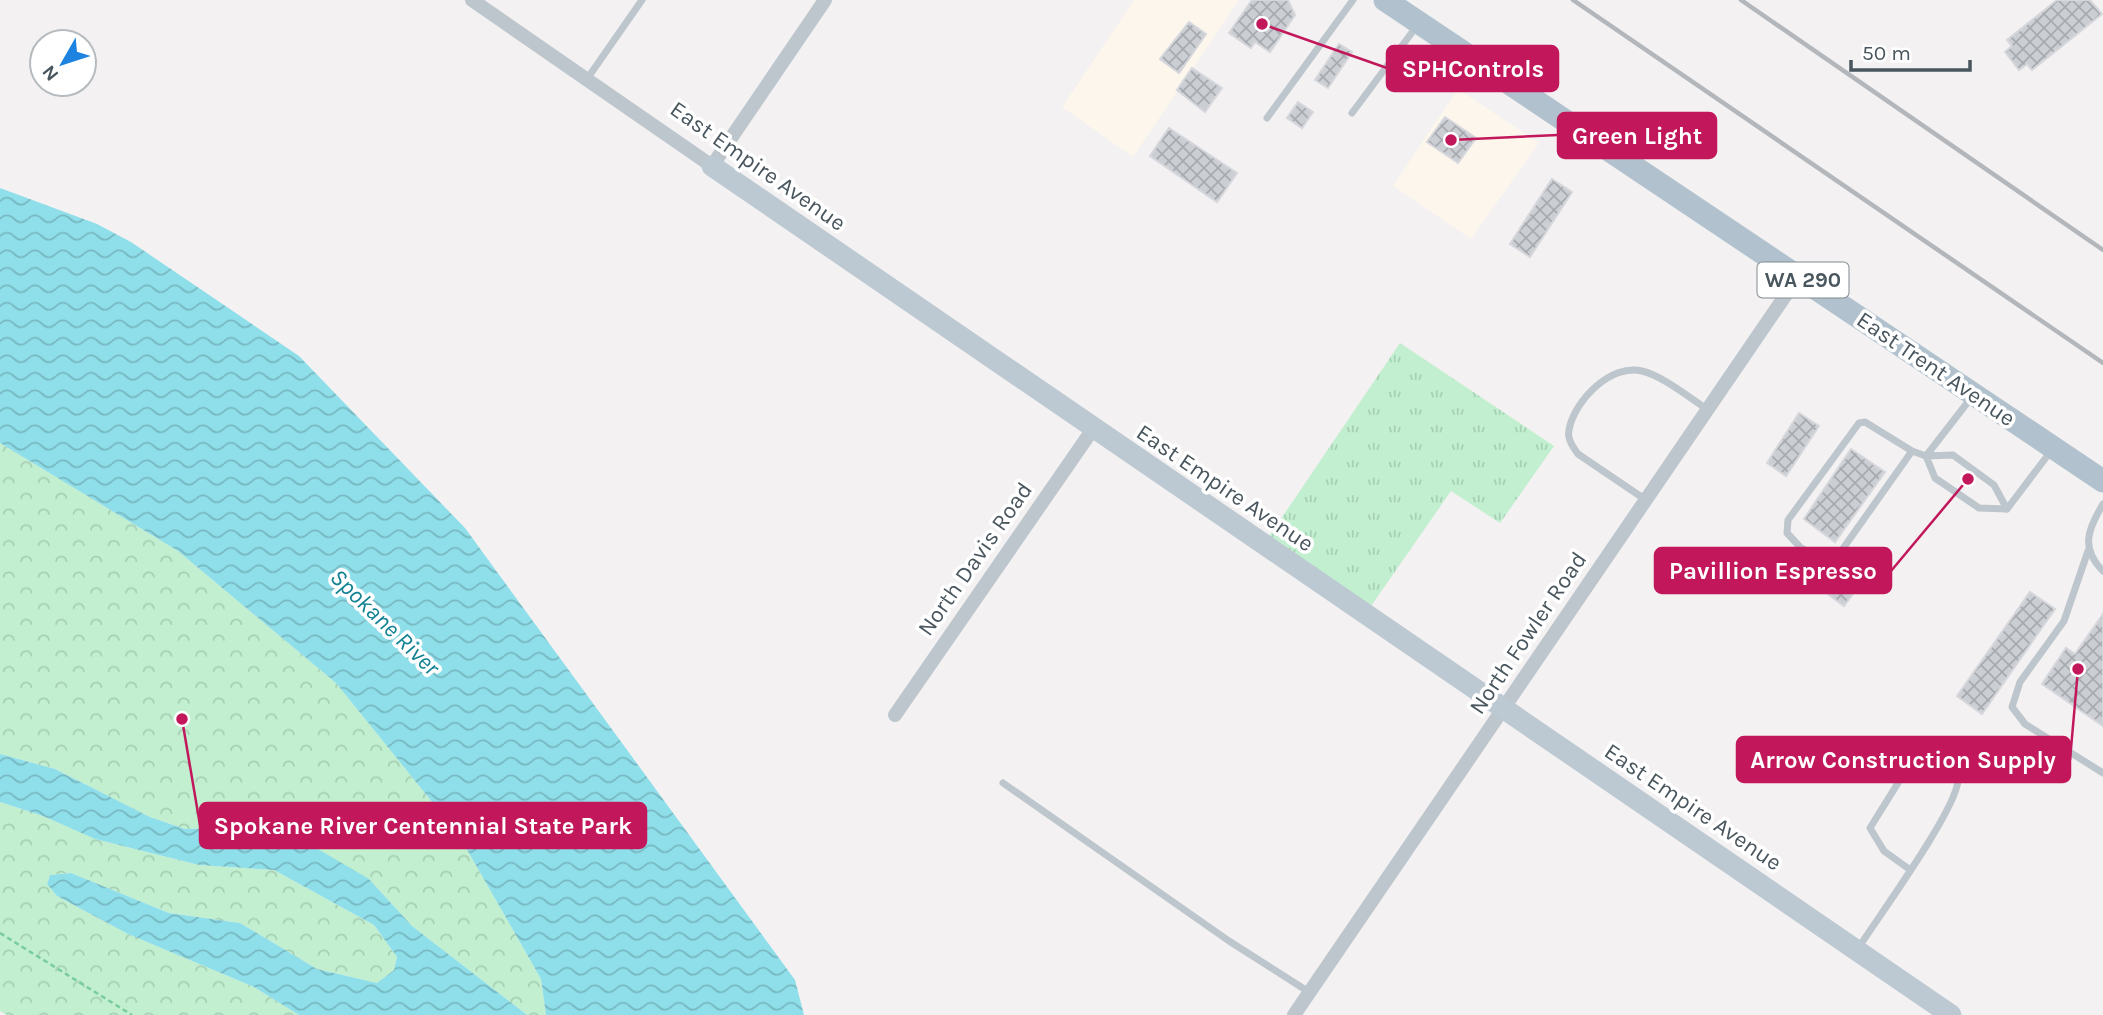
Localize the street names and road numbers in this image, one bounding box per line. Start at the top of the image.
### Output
street label: East Empire Avenue [665,95,851,237]
road number: WA 290 [1758,262,1848,298]
street label: East Trent Avenue [1852,306,2020,432]
street label: East Empire Avenue [1131,419,1319,557]
street label: North Davis Road [912,477,1038,641]
street label: North Fowler Road [1464,547,1592,719]
street label: East Empire Avenue [1599,738,1787,876]

